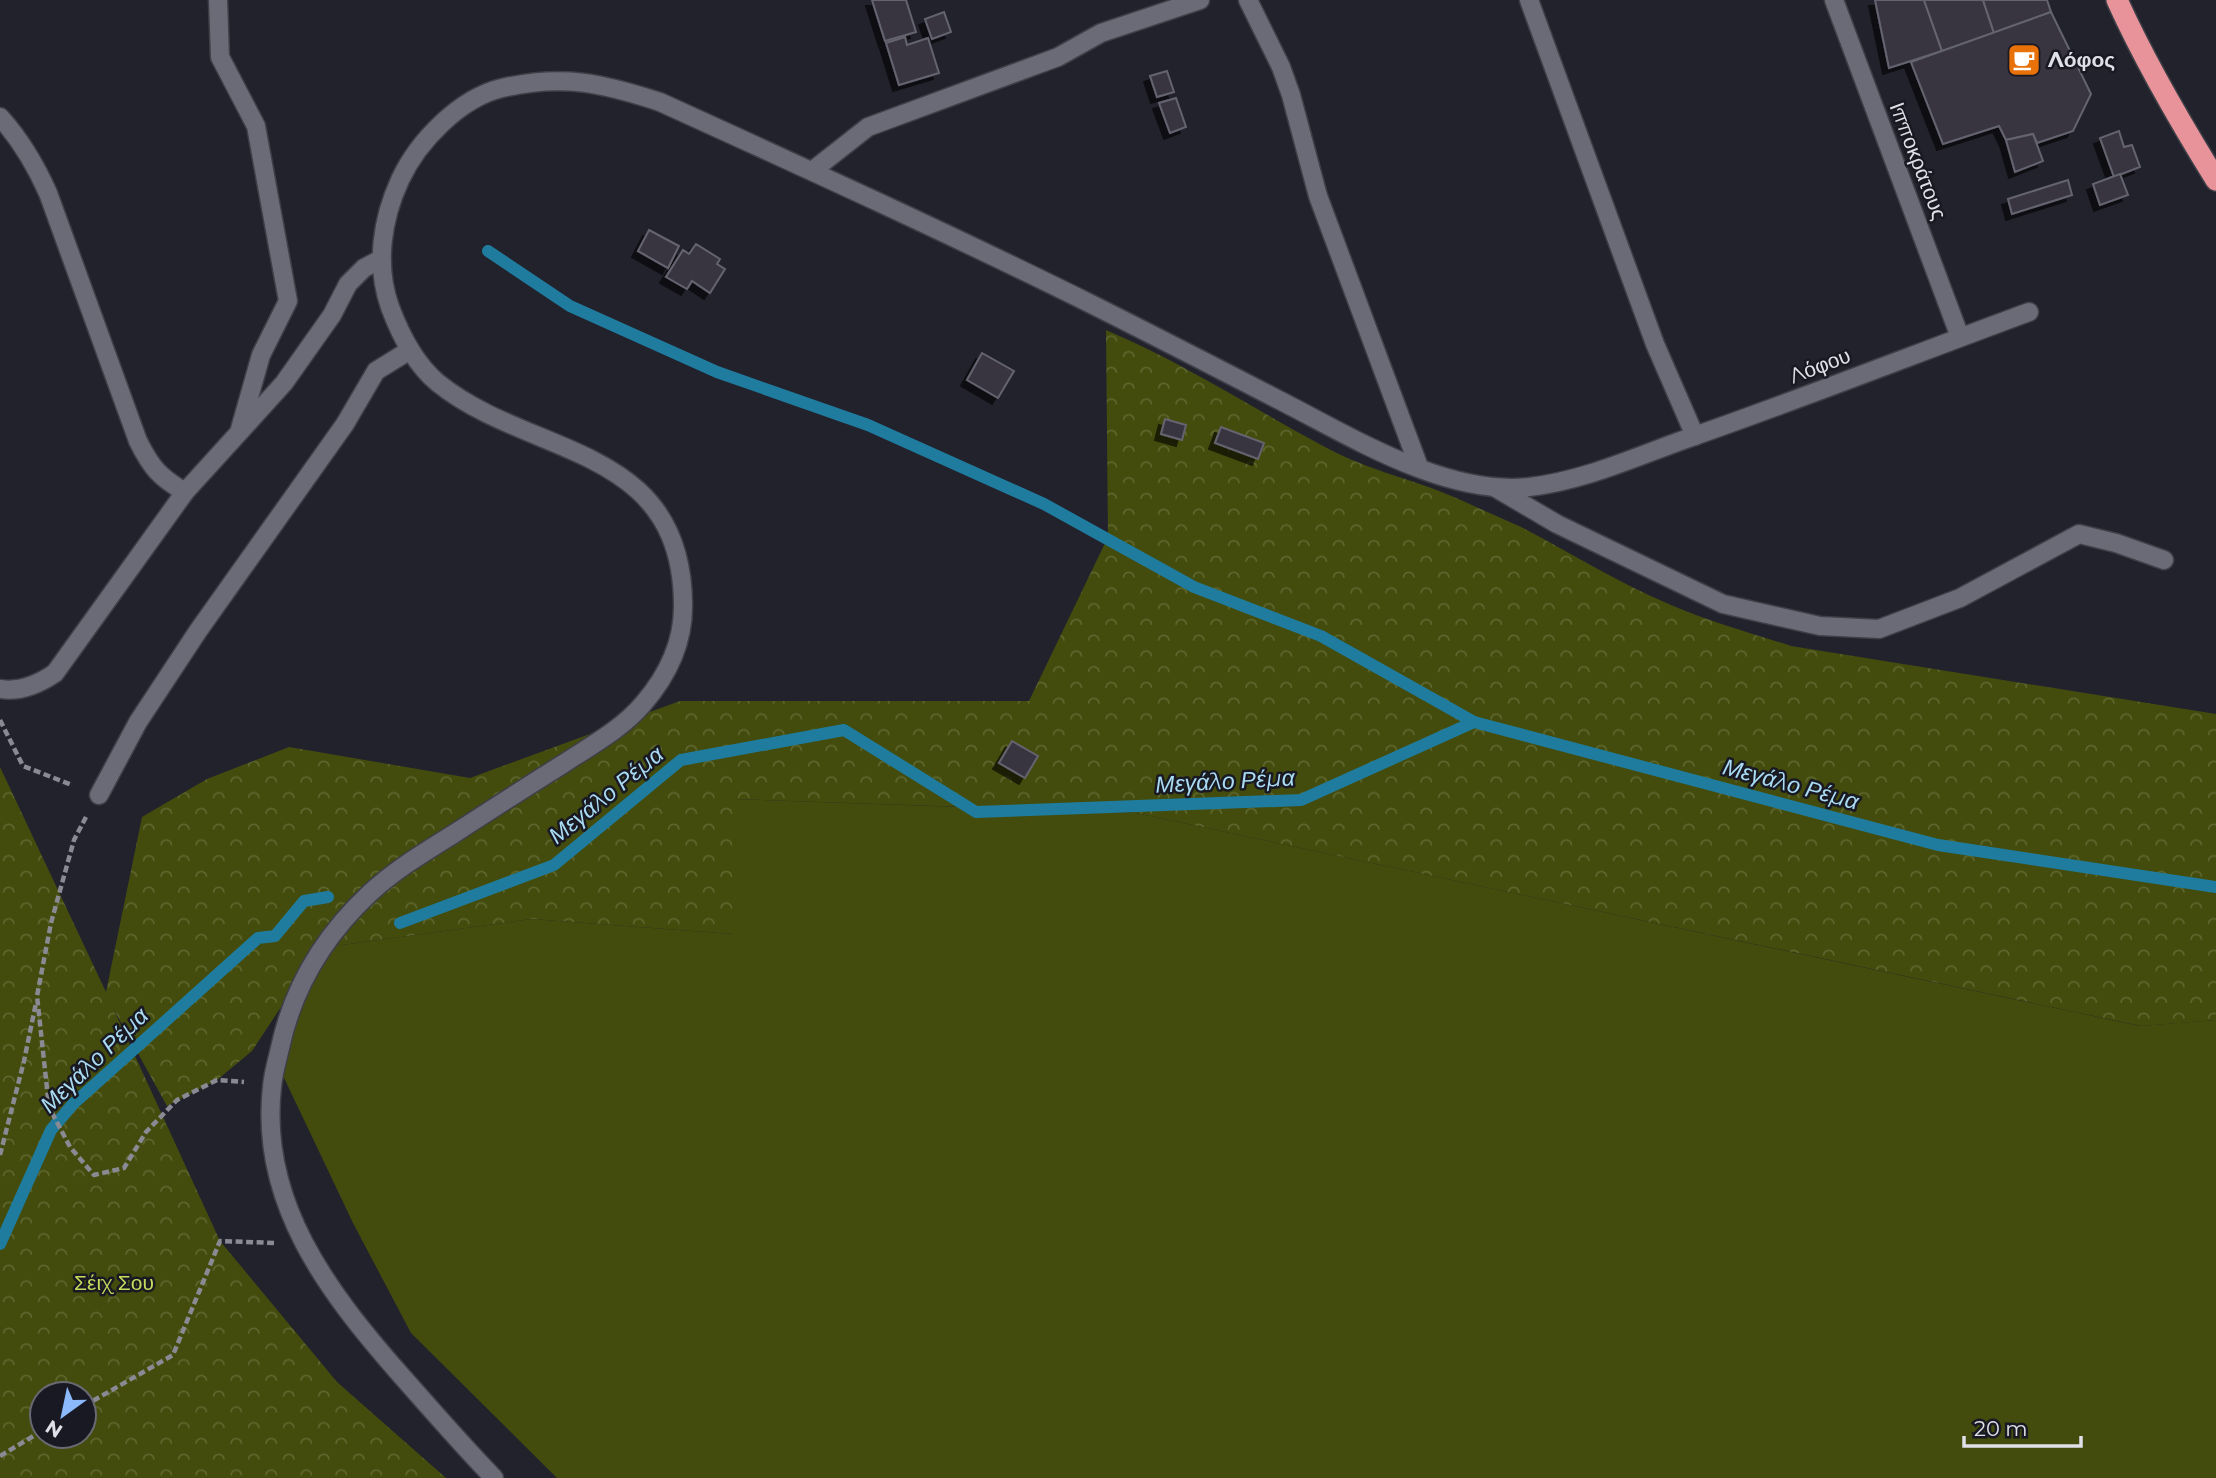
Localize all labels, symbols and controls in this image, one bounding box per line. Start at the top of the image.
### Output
cafe icon: Λόφος [2005,41,2043,79]
place label: Λόφος [2047,47,2115,72]
street label: Ιπποκράτους [1885,99,1952,223]
street label: Λόφου [1786,343,1854,389]
water label: Μεγάλο Ρέμα [543,740,670,850]
water label: Μεγάλο Ρέμα [1720,752,1863,816]
water label: Μεγάλο Ρέμα [1155,763,1296,799]
water label: Μεγάλο Ρέμα [34,1001,155,1119]
park label: Σέιχ Σου [74,1270,154,1295]
north arrow [28,1380,98,1450]
scale bar [1964,1404,2081,1448]
text: N [41,1415,67,1443]
text: 20 m [1974,1416,2028,1441]

